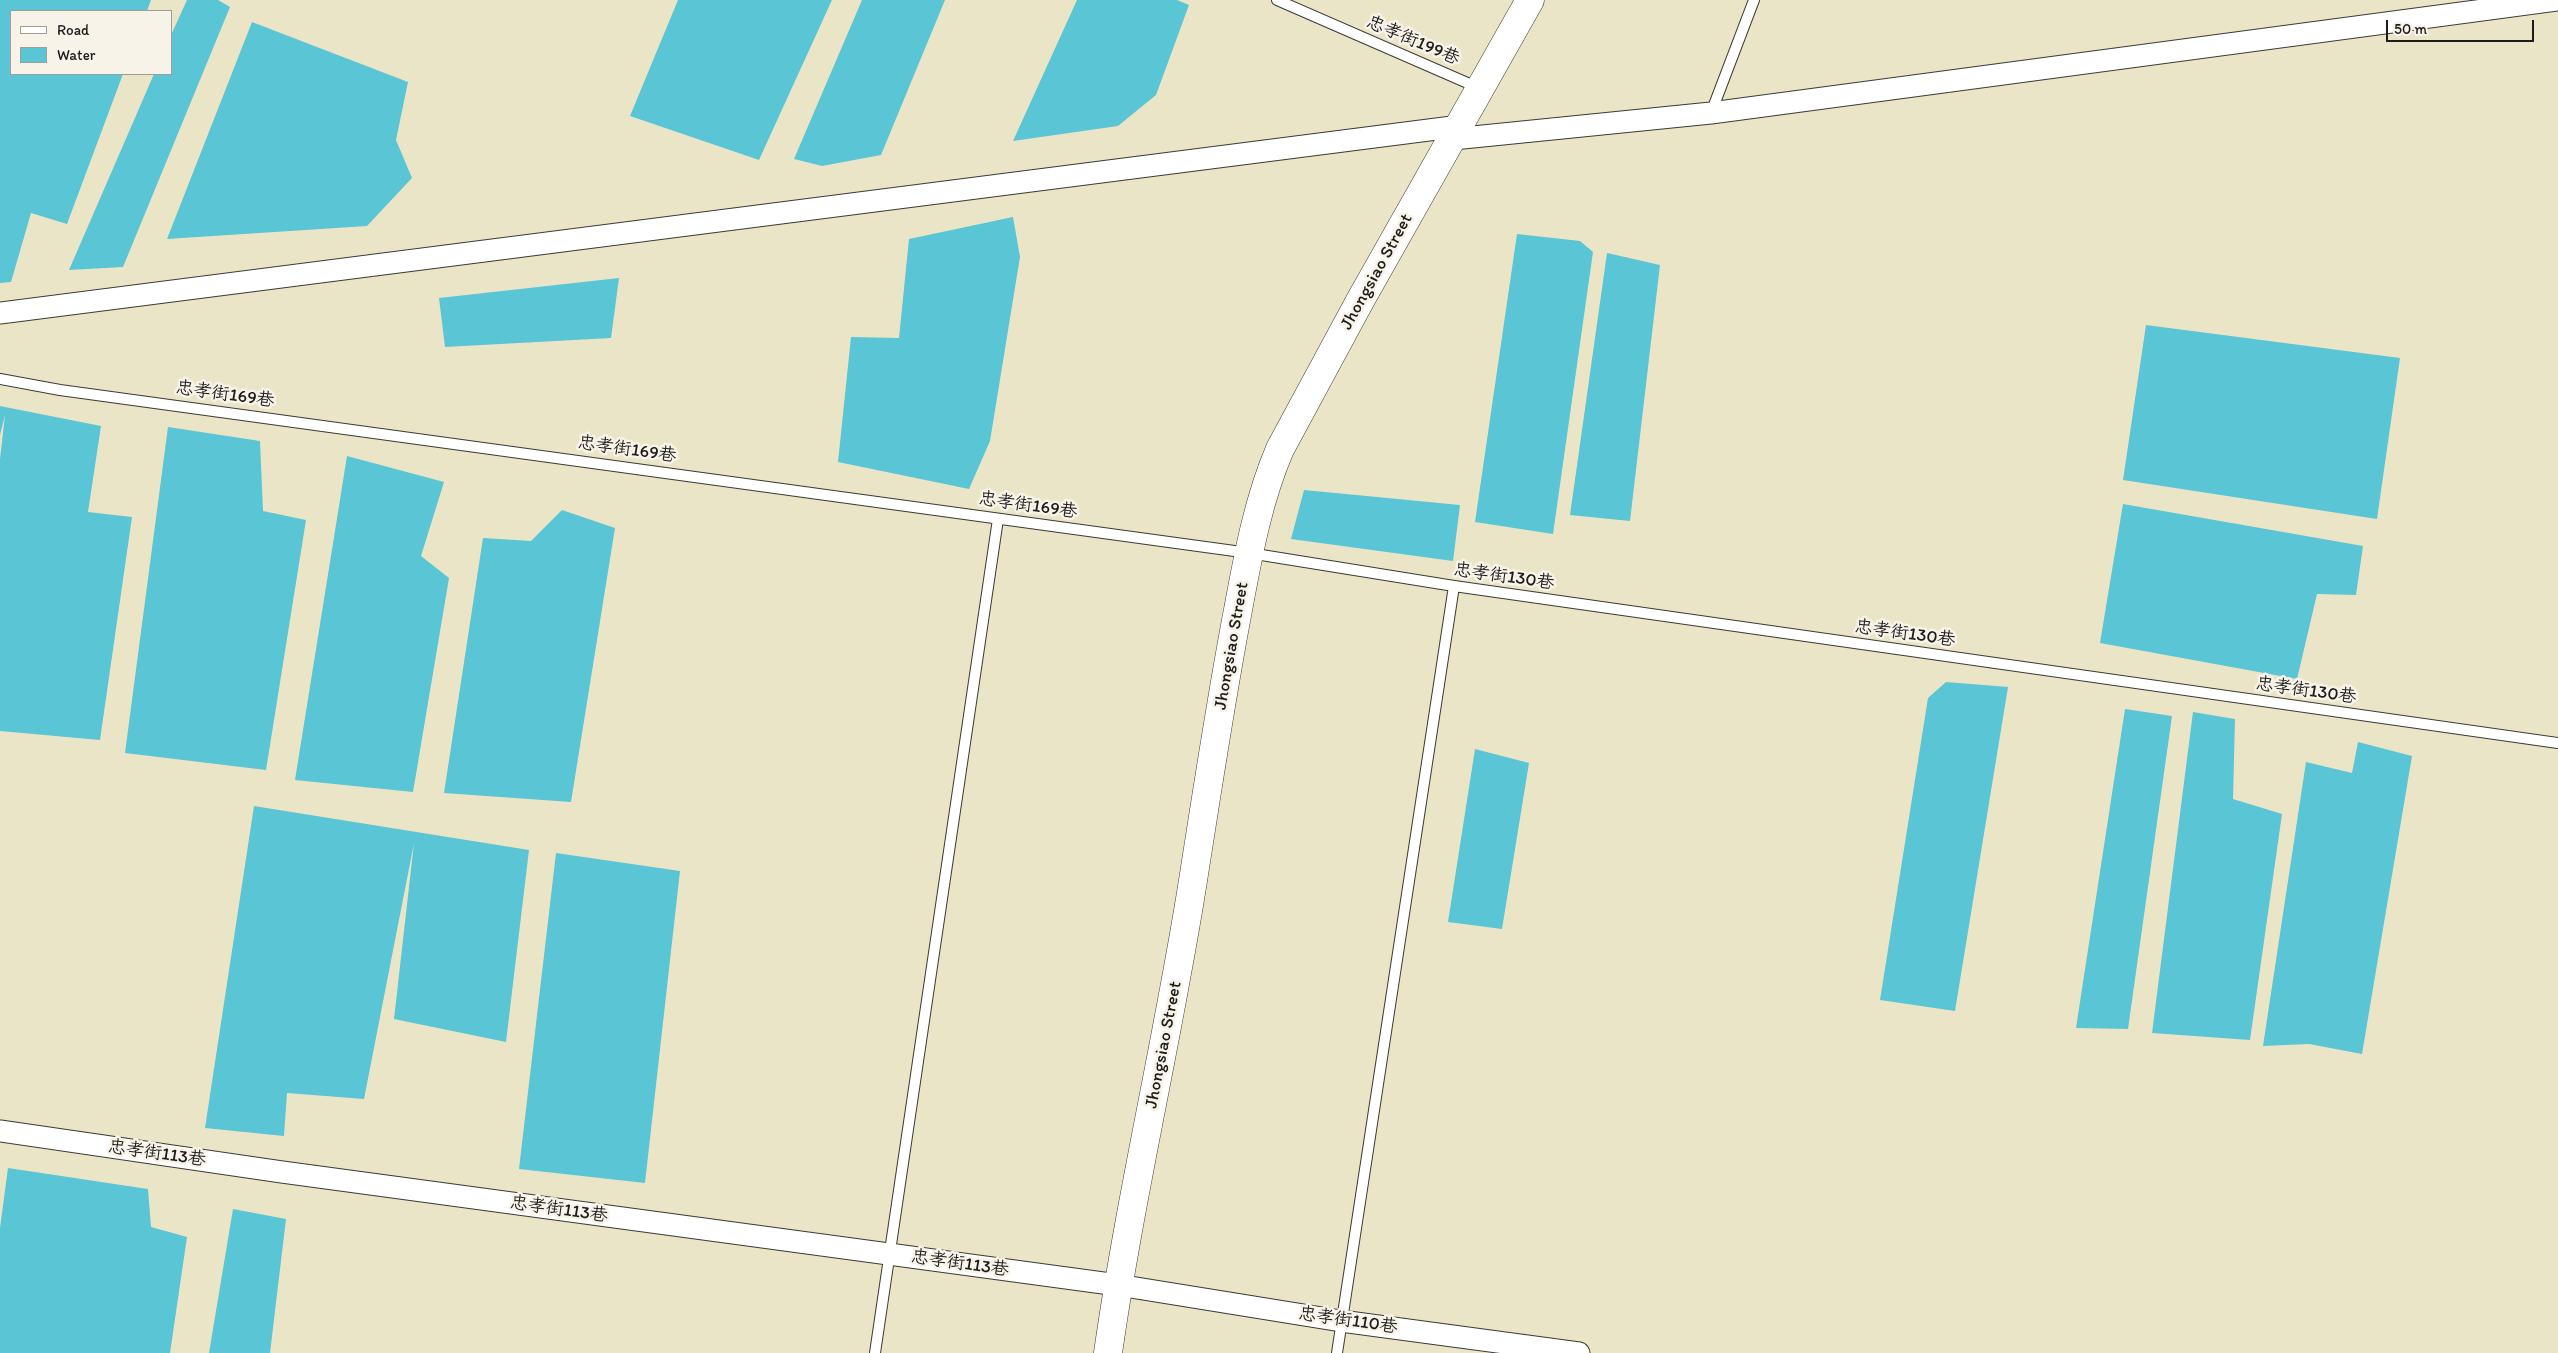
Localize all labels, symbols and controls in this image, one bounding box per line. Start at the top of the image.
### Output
legend [10,10,172,75]
scale bar [2388,10,2536,42]
street label: 忠孝街199巷 [1363,12,1463,70]
text: 50 m [2394,20,2427,38]
text: Road [57,21,89,39]
text: Water [57,46,95,64]
street label: Jhongsiao Street [1336,210,1418,334]
street label: 忠孝街169巷 [174,377,276,413]
street label: 忠孝街169巷 [576,432,678,468]
street label: 忠孝街169巷 [977,488,1079,524]
street label: 忠孝街130巷 [1452,559,1556,595]
street label: Jhongsiao Street [1210,580,1254,712]
street label: 忠孝街130巷 [1853,616,1957,652]
street label: 忠孝街130巷 [2254,673,2358,709]
street label: Jhongsiao Street [1141,979,1187,1111]
street label: 忠孝街113巷 [107,1136,207,1172]
street label: 忠孝街113巷 [509,1192,609,1228]
street label: 忠孝街113巷 [910,1246,1010,1282]
street label: 忠孝街110巷 [1297,1303,1399,1339]

